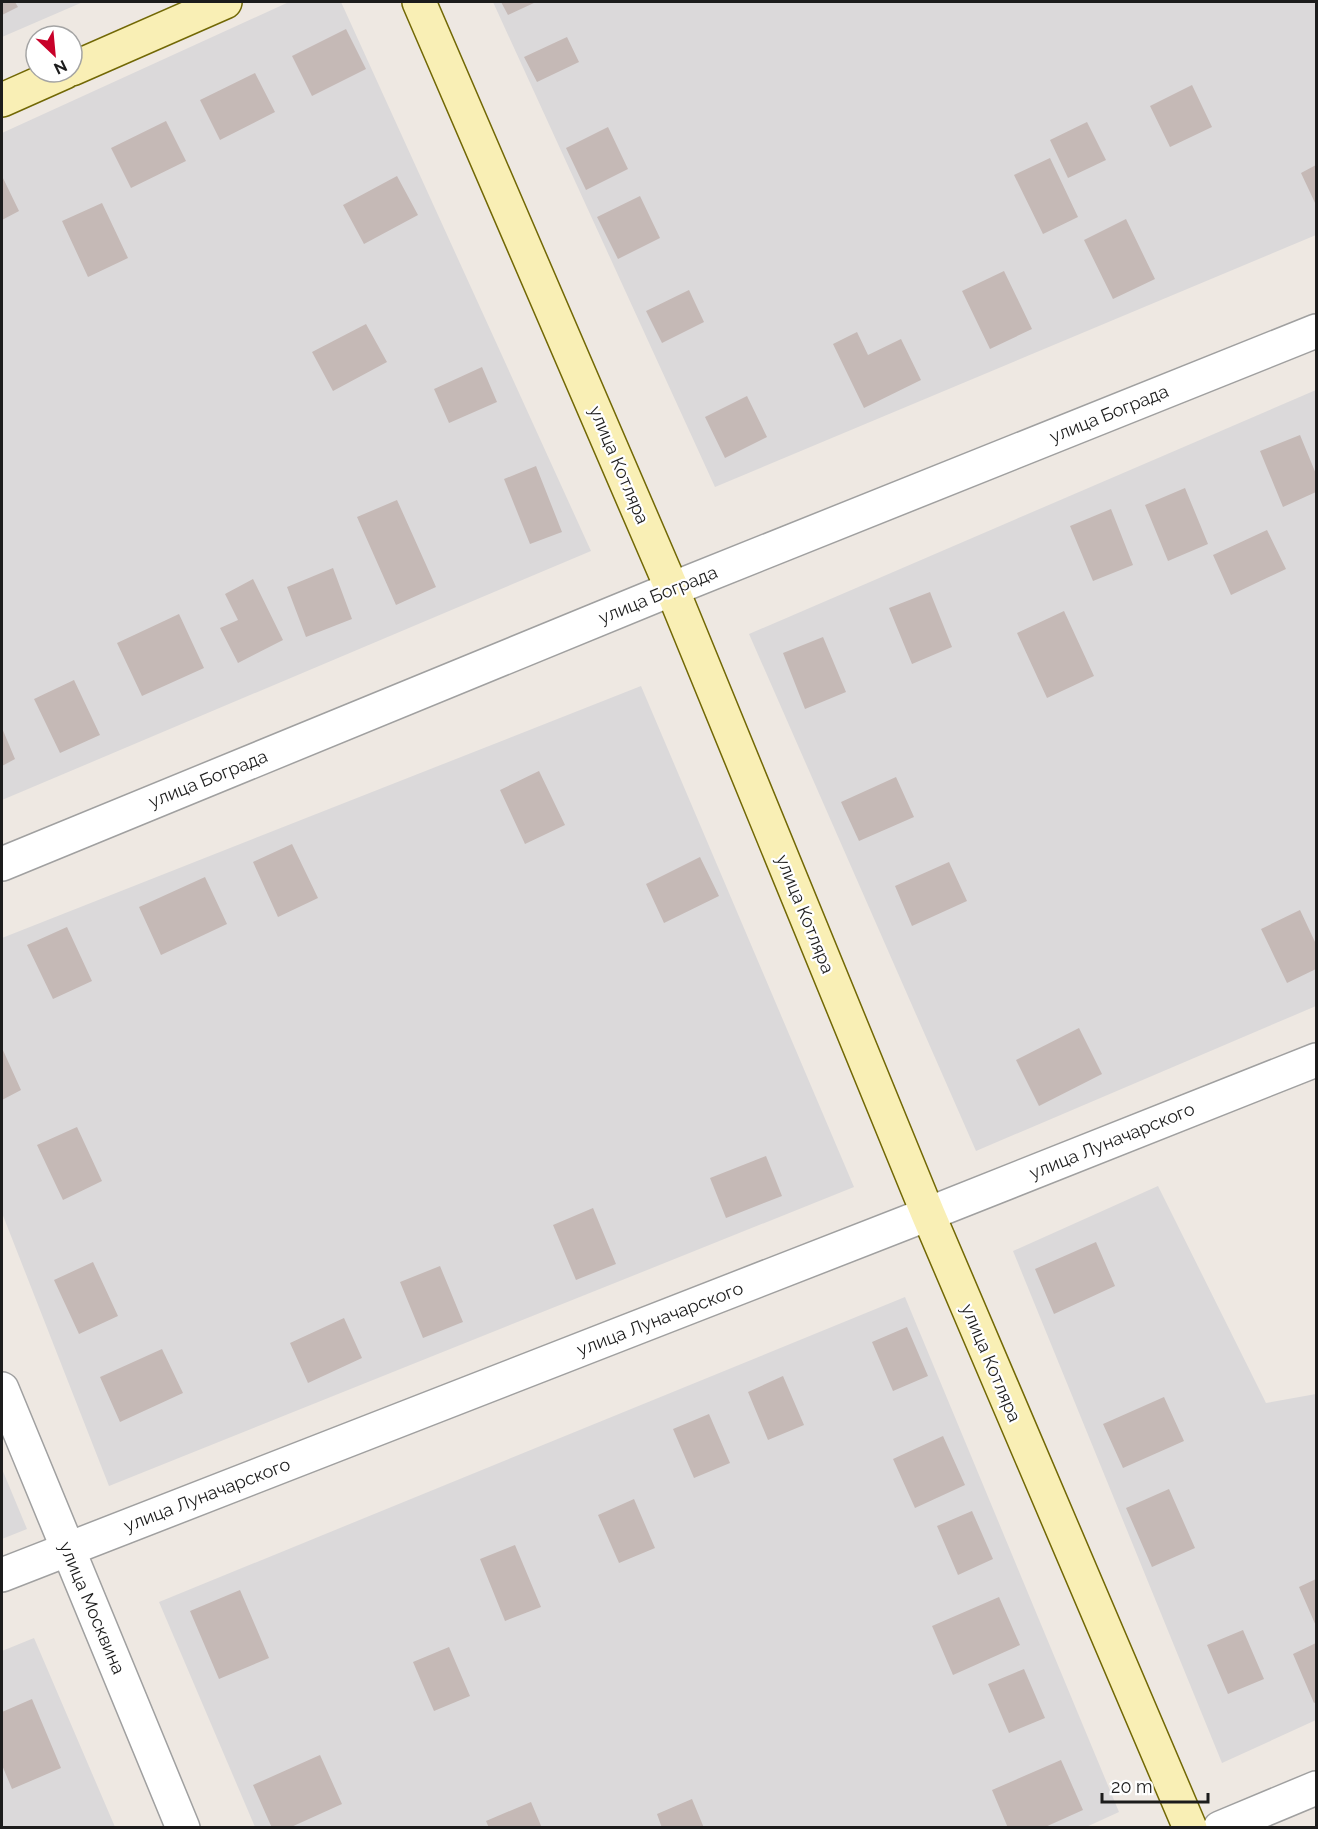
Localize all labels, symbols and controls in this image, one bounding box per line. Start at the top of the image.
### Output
north arrow [24,24,84,84]
text: N [51,56,70,78]
street label: улица Бограда [1046,380,1171,447]
street label: улица Котляра [585,403,654,527]
street label: улица Бограда [595,561,720,628]
street label: улица Бограда [145,745,270,812]
street label: улица Котляра [772,851,839,976]
street label: улица Луначарского [1026,1098,1198,1183]
street label: улица Луначарского [574,1277,746,1360]
street label: улица Котляра [957,1301,1026,1425]
street label: улица Луначарского [121,1453,293,1536]
street label: улица Москвина [55,1538,130,1677]
scale bar [1102,1766,1208,1804]
text: 20 m [1111,1776,1153,1797]

